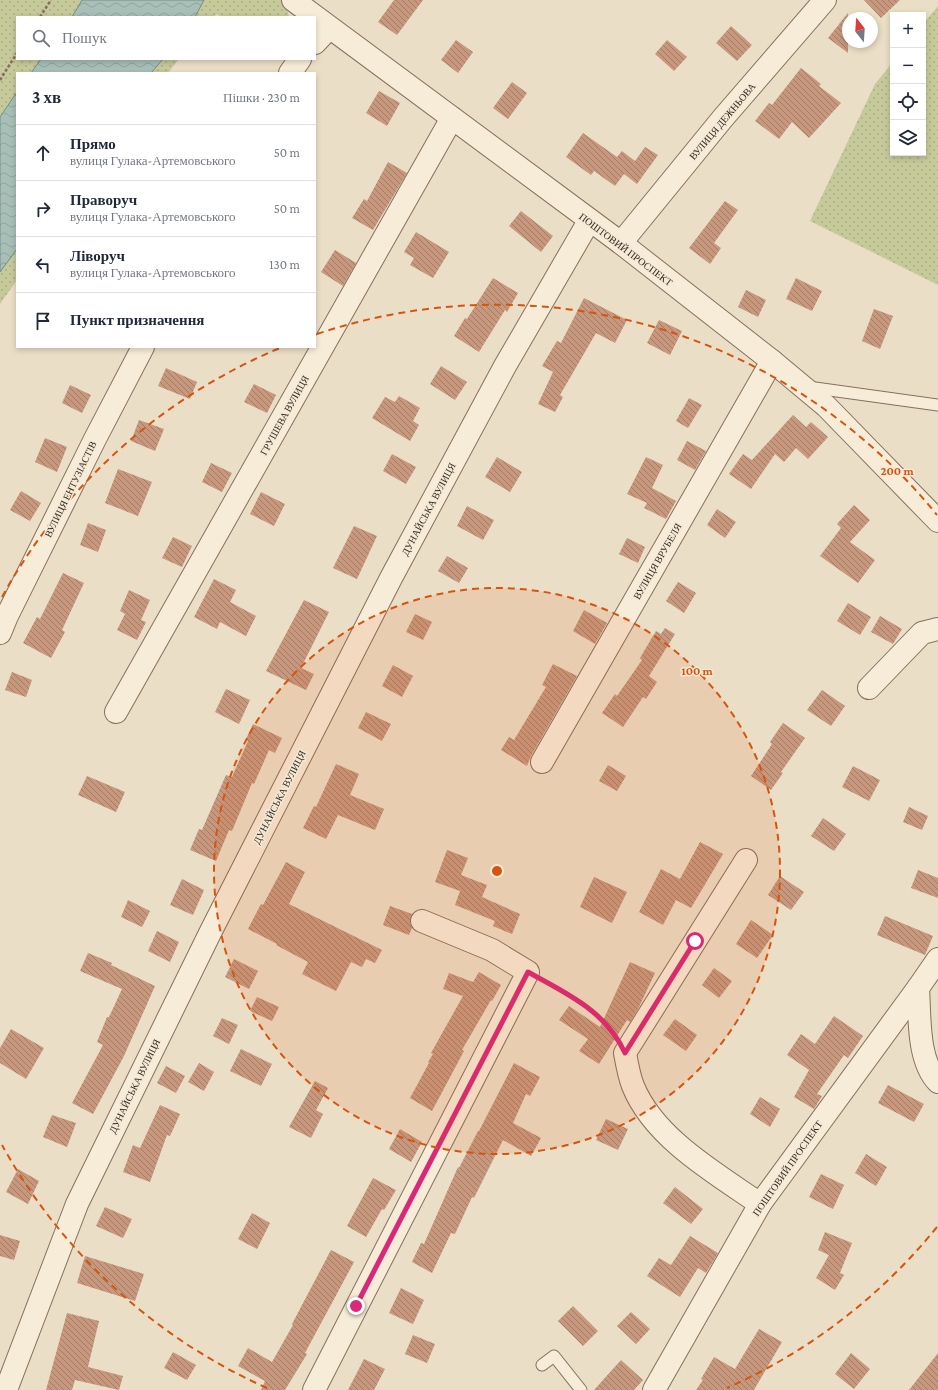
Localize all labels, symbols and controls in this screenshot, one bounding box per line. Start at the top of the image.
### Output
north arrow [842,12,878,48]
map controls [890,12,926,156]
button: + [890,12,926,48]
search box [16,16,316,60]
icon: search [30,27,52,49]
text: Пошук [62,30,107,46]
button: − [890,48,926,84]
street label: ВУЛИЦЯ ДЕЖНЬОВА [687,80,758,162]
button: locate [890,84,926,120]
text: 3 хв [32,88,61,107]
text: Пішки · 230 m [223,90,300,105]
button: layers [890,120,926,156]
text: Прямо [70,136,116,152]
icon: ahead [32,142,54,164]
text: 50 m [274,145,300,160]
text: вулиця Гулака-Артемовського [70,153,236,168]
text: Праворуч [70,192,137,208]
icon: right [32,198,54,220]
text: 50 m [274,201,300,216]
text: вулиця Гулака-Артемовського [70,209,236,224]
street label: ПОШТОВИЙ ПРОСПЕКТ [577,211,674,288]
text: Ліворуч [70,248,125,264]
icon: left [32,254,54,276]
text: 130 m [269,257,300,272]
text: вулиця Гулака-Артемовського [70,265,236,280]
icon: arrive [32,310,54,332]
text: Пункт призначення [70,312,204,328]
street label: ГРУШЕВА ВУЛИЦЯ [258,373,311,457]
street label: ВУЛИЦЯ ЕНТУЗІАСТІВ [42,439,99,539]
street label: ДУНАЙСЬКА ВУЛИЦЯ [399,461,458,558]
text: 200 m [880,464,914,478]
street label: ВУЛИЦЯ ВРУБЕЛЯ [631,521,684,601]
text: 100 m [681,664,714,678]
street label: ДУНАЙСЬКА ВУЛИЦЯ [251,748,308,846]
centre of rings [490,864,504,878]
route start [686,932,704,950]
street label: ДУНАЙСЬКА ВУЛИЦЯ [107,1037,162,1135]
street label: ПОШТОВИЙ ПРОСПЕКТ [750,1119,825,1218]
route end [347,1297,365,1315]

